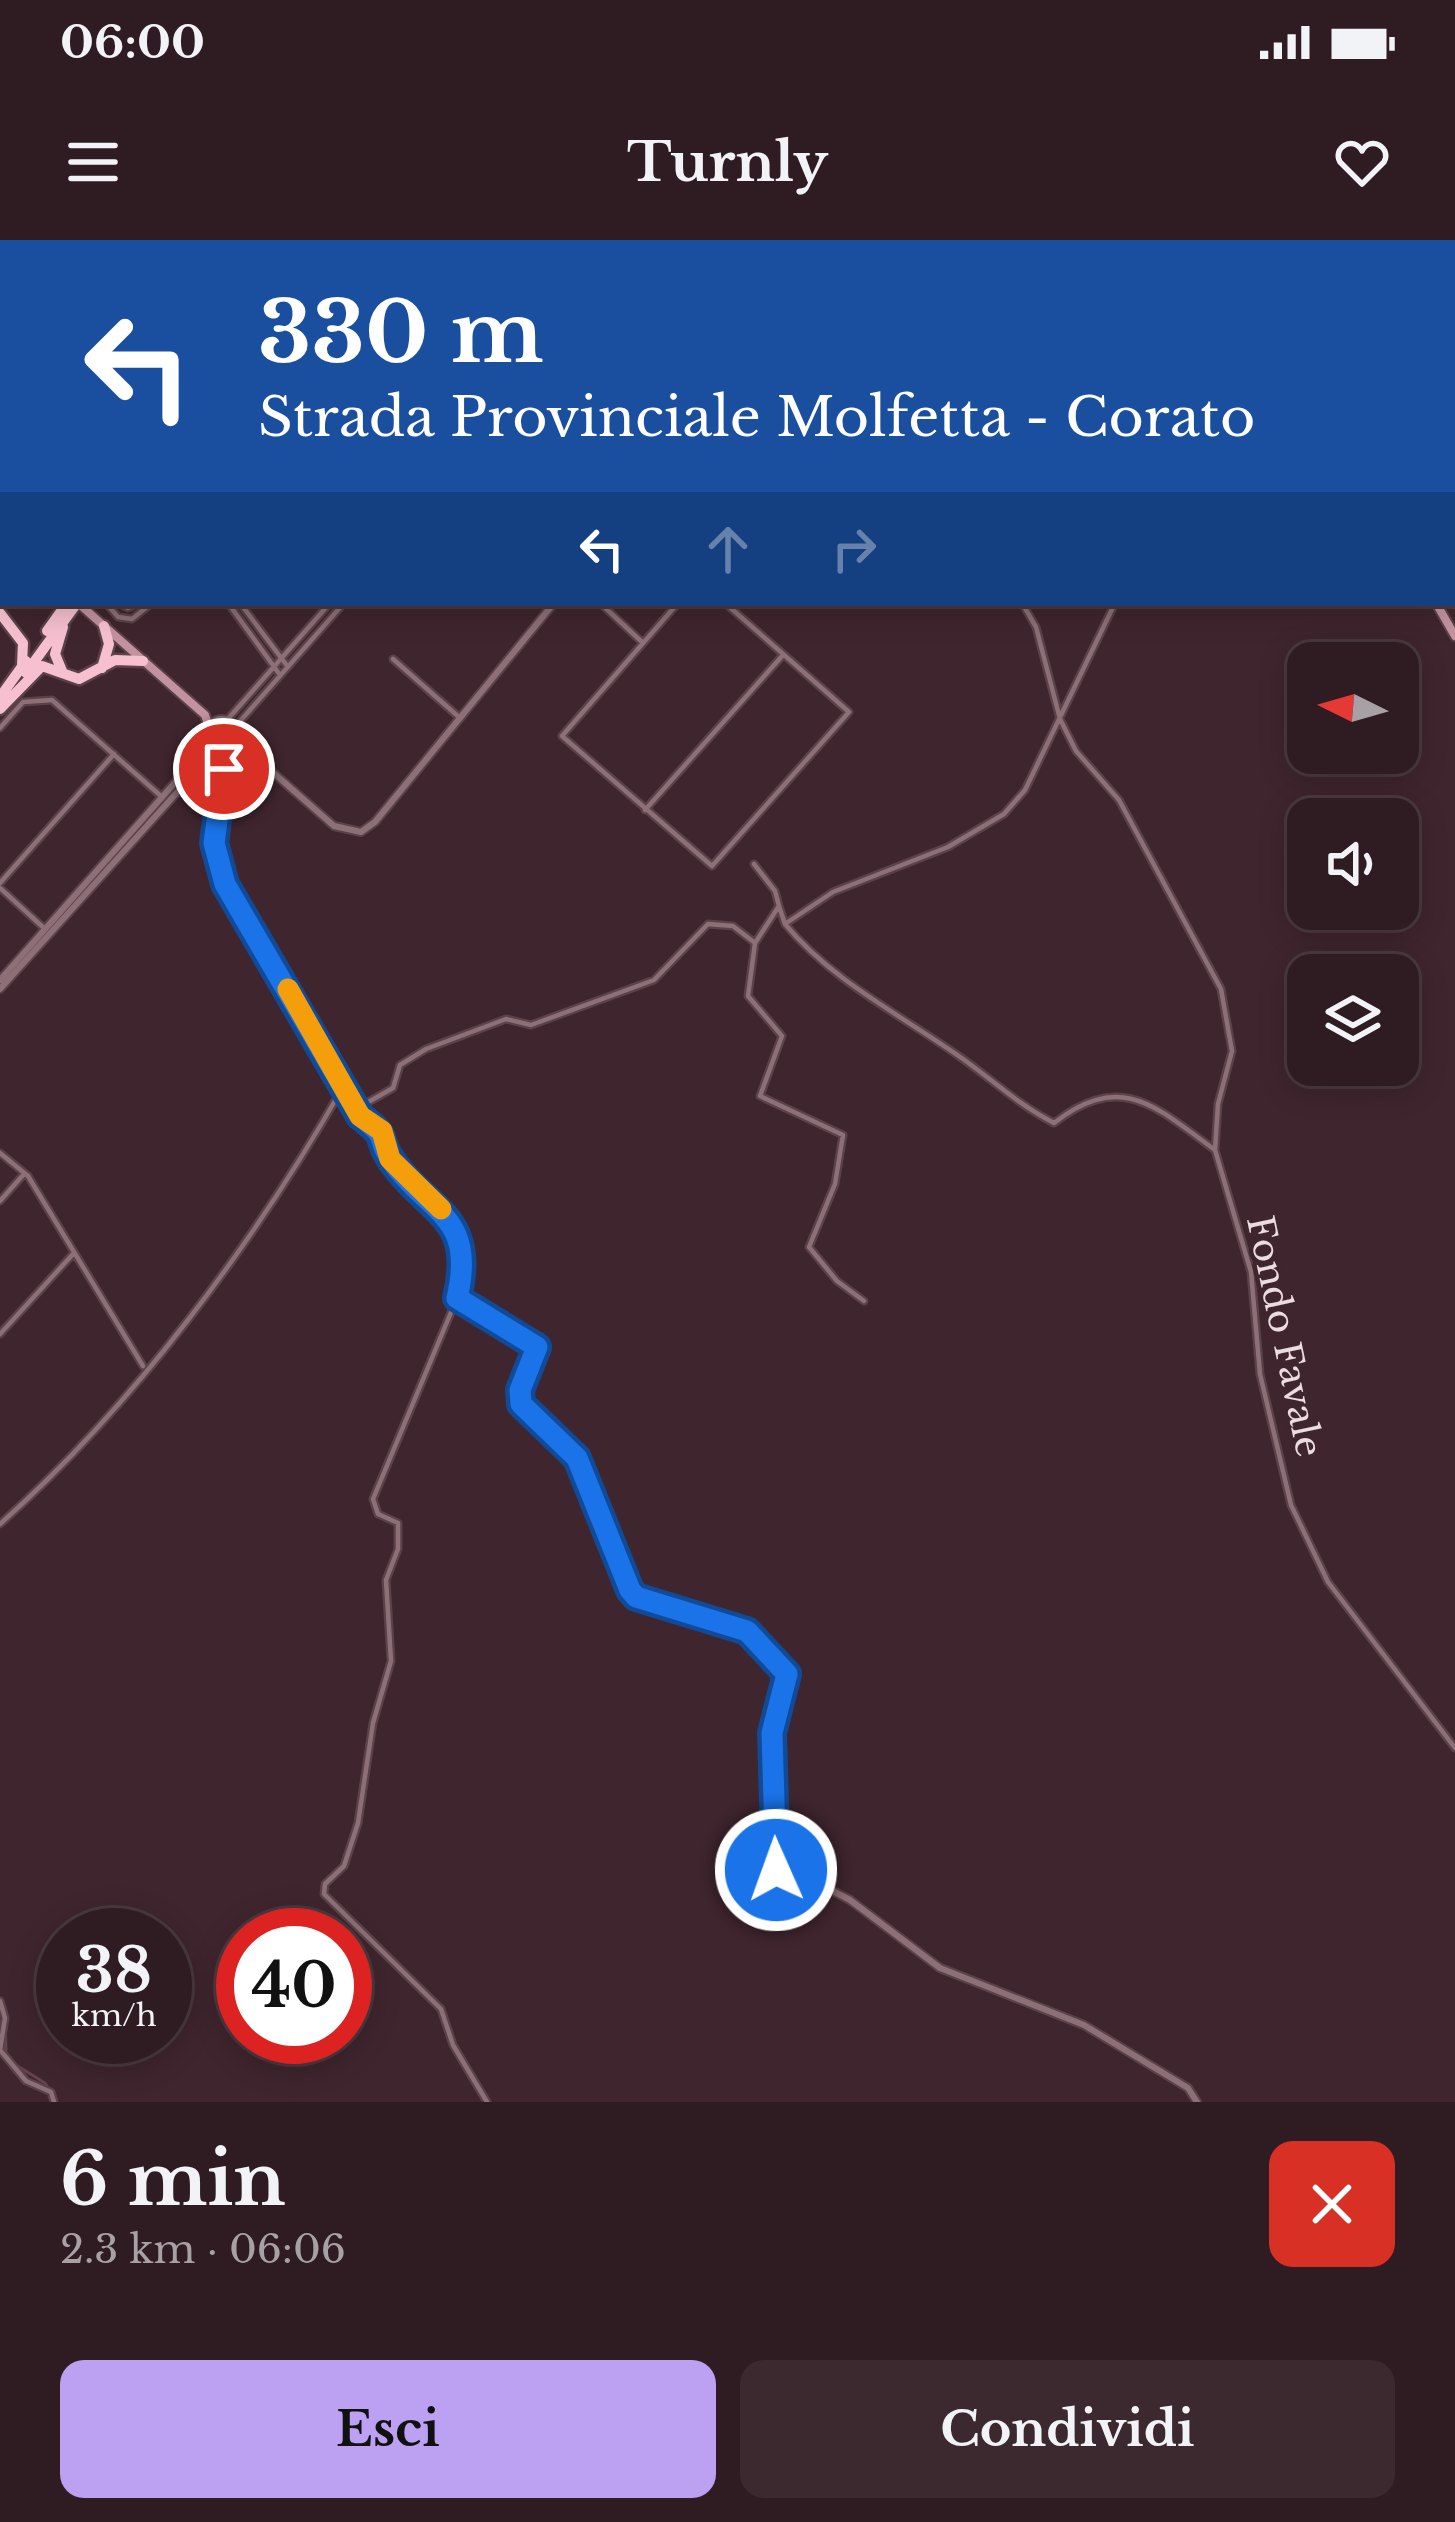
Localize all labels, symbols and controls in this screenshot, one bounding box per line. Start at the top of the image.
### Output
text: 06:00 [60,14,205,70]
icon: menu [60,129,126,195]
text: Turnly [627,129,828,196]
icon: heart [1329,129,1395,195]
text: 330 m [258,281,544,385]
icon: left [60,288,216,444]
text: Strada Provinciale Molfetta - Corato [258,384,1255,451]
icon: left [569,516,635,582]
icon: ahead [695,516,761,582]
icon: right [821,516,887,582]
north arrow [1287,642,1419,774]
map controls [1287,642,1419,1086]
pin [173,718,275,820]
icon: arrive [191,736,257,802]
button: sound [1287,798,1419,930]
button: layers [1287,954,1419,1086]
street label: Fondo Favale [1237,1212,1332,1461]
position arrow [713,1807,839,1933]
speed limit sign: 40 [216,1908,372,2064]
text: 38 [76,1934,152,2008]
text: km/h [71,1997,157,2034]
text: 6 min [60,2135,286,2224]
button: close [1269,2141,1395,2267]
text: 2.3 km · 06:06 [60,2225,346,2274]
button: Esci [60,2360,716,2498]
button: Condividi [740,2360,1395,2498]

